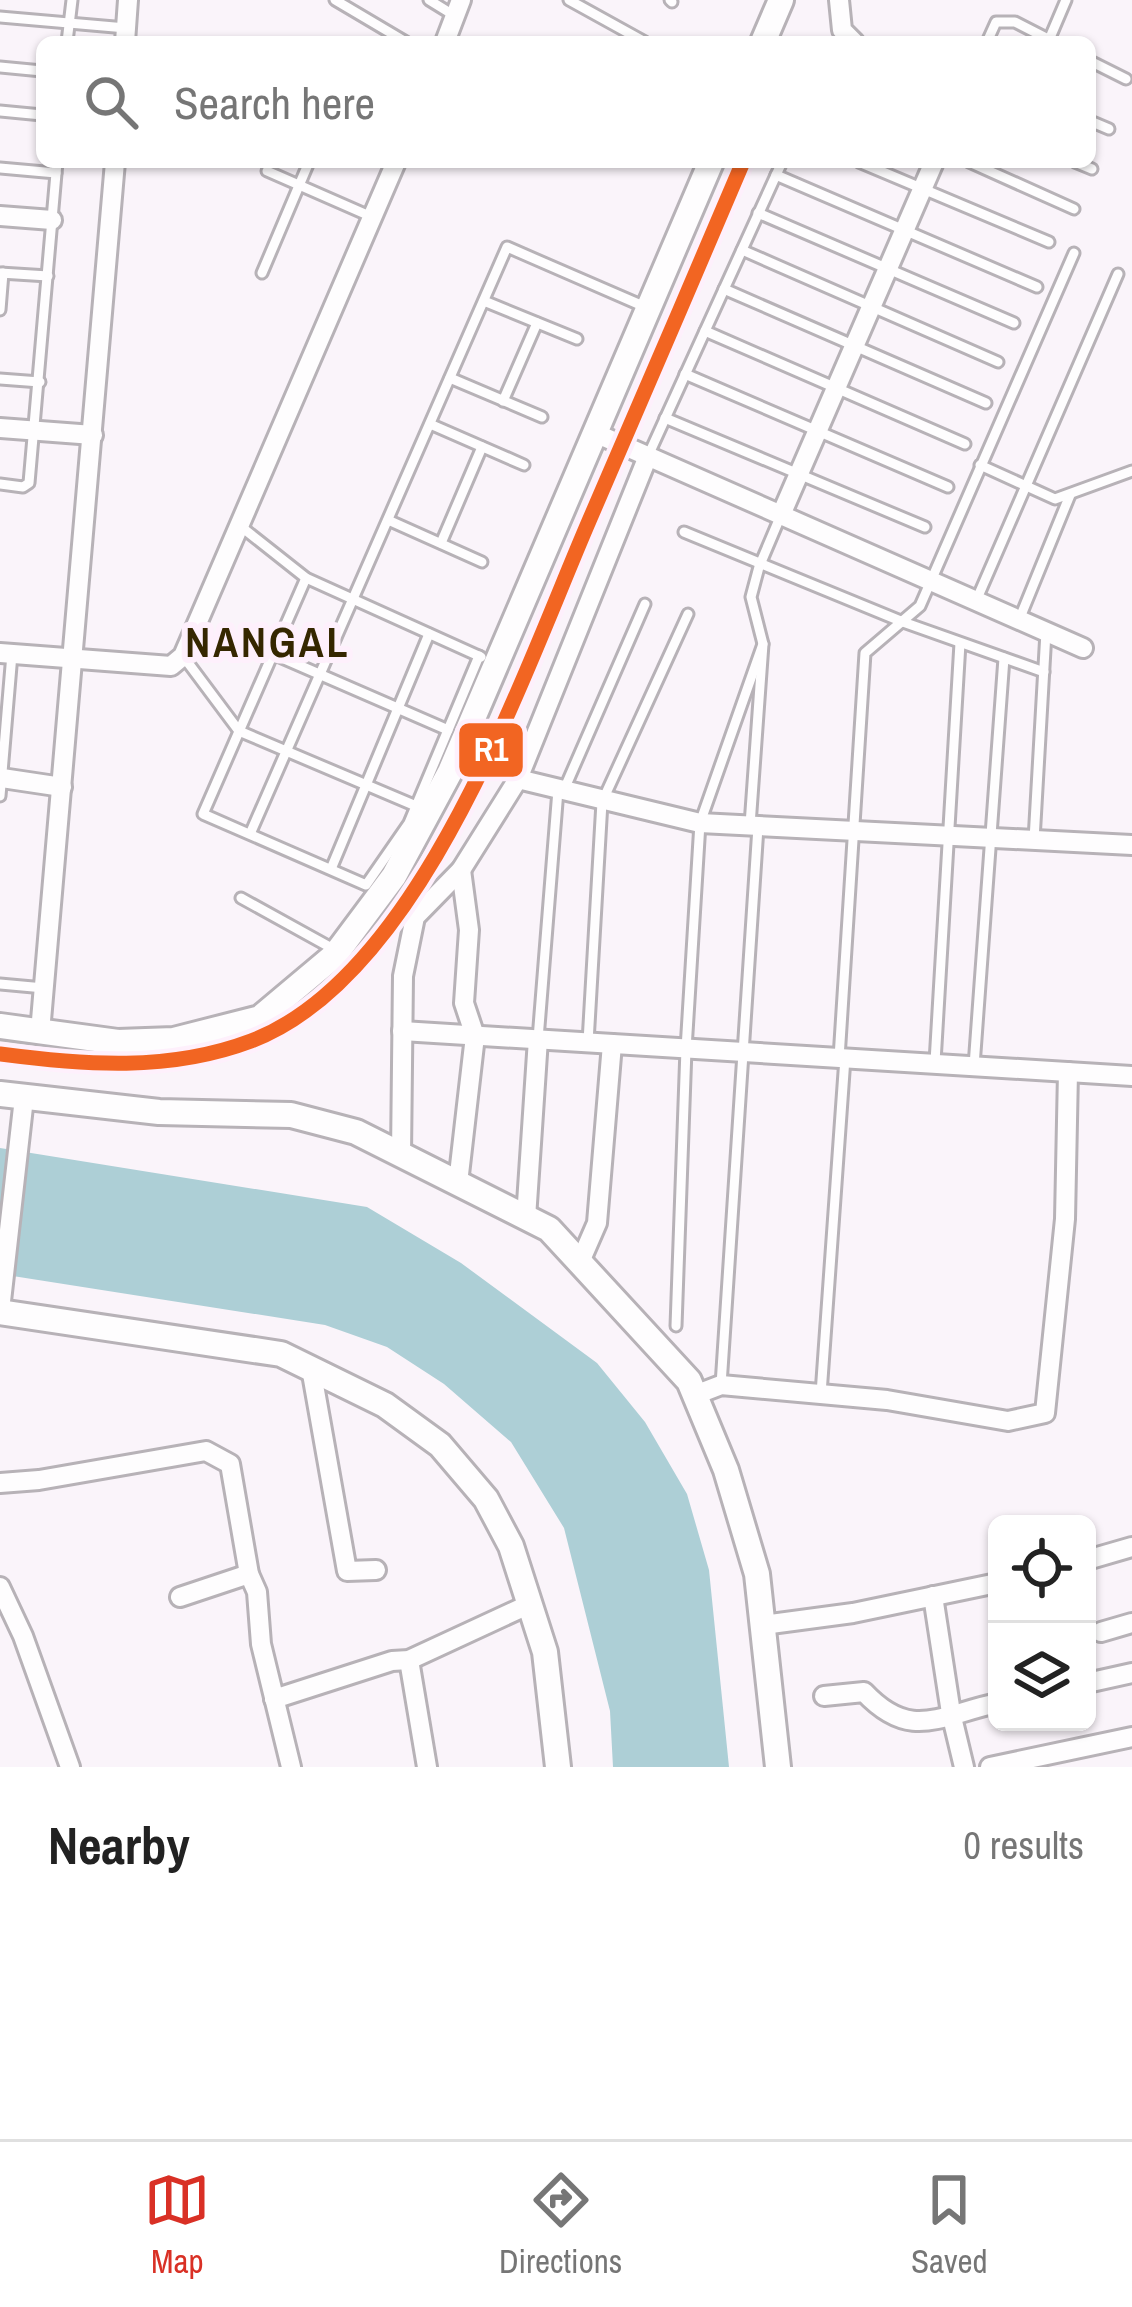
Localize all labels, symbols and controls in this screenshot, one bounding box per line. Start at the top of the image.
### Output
search box [36,36,1096,168]
icon: search [78,69,144,135]
text: Search here [174,72,375,133]
district label: NANGAL [185,614,351,670]
line badge: R1 [457,721,525,779]
text: R1 [474,727,509,771]
map controls [988,1515,1096,1731]
button: locate [988,1515,1096,1623]
button: layers [988,1623,1096,1731]
text: Nearby [48,1811,190,1880]
text: 0 results [963,1819,1084,1871]
tab: Map [144,2167,210,2283]
tab: Directions [499,2167,622,2283]
tab: Saved [911,2167,988,2283]

